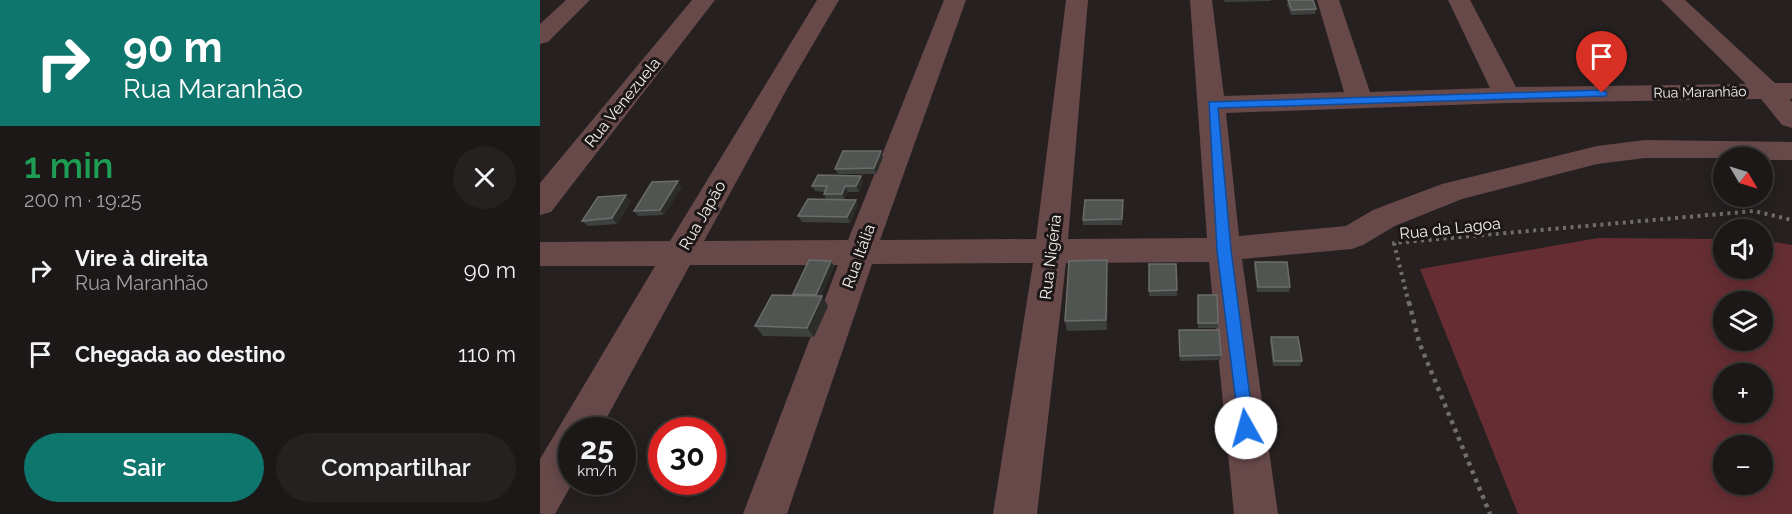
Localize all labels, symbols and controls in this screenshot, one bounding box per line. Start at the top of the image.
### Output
text: 90 m [123,23,223,72]
icon: right [24,24,102,102]
pin [1576,31,1627,93]
icon: arrive [1585,40,1618,73]
street label: Rua Venezuela [580,54,664,151]
text: Rua Maranhão [123,73,303,104]
street label: Rua Maranhão [1653,83,1747,101]
text: 1 min [24,144,113,186]
button: close [453,146,516,209]
north arrow [1713,147,1773,207]
map controls [1713,147,1773,495]
street label: Rua Japão [675,177,730,253]
text: 200 m · 19:25 [24,188,142,212]
street label: Rua Nigéria [1036,213,1065,301]
street label: Rua da Lagoa [1399,214,1502,243]
button: sound [1713,219,1773,279]
street label: Rua Itália [838,221,879,291]
text: Vire à direita [75,245,208,271]
icon: right [24,254,57,287]
text: 90 m [464,257,516,283]
text: Rua Maranhão [75,271,208,295]
button: layers [1713,291,1773,351]
icon: arrive [24,338,57,371]
text: Chegada ao destino [75,341,285,367]
text: 110 m [458,341,516,367]
button: + [1713,363,1773,423]
position arrow [1214,396,1278,460]
speed limit sign: 30 [648,417,726,495]
text: 25 [580,431,614,466]
button: Sair [24,433,264,502]
button: Compartilhar [276,433,516,502]
button: − [1713,435,1773,495]
text: km/h [577,462,617,480]

